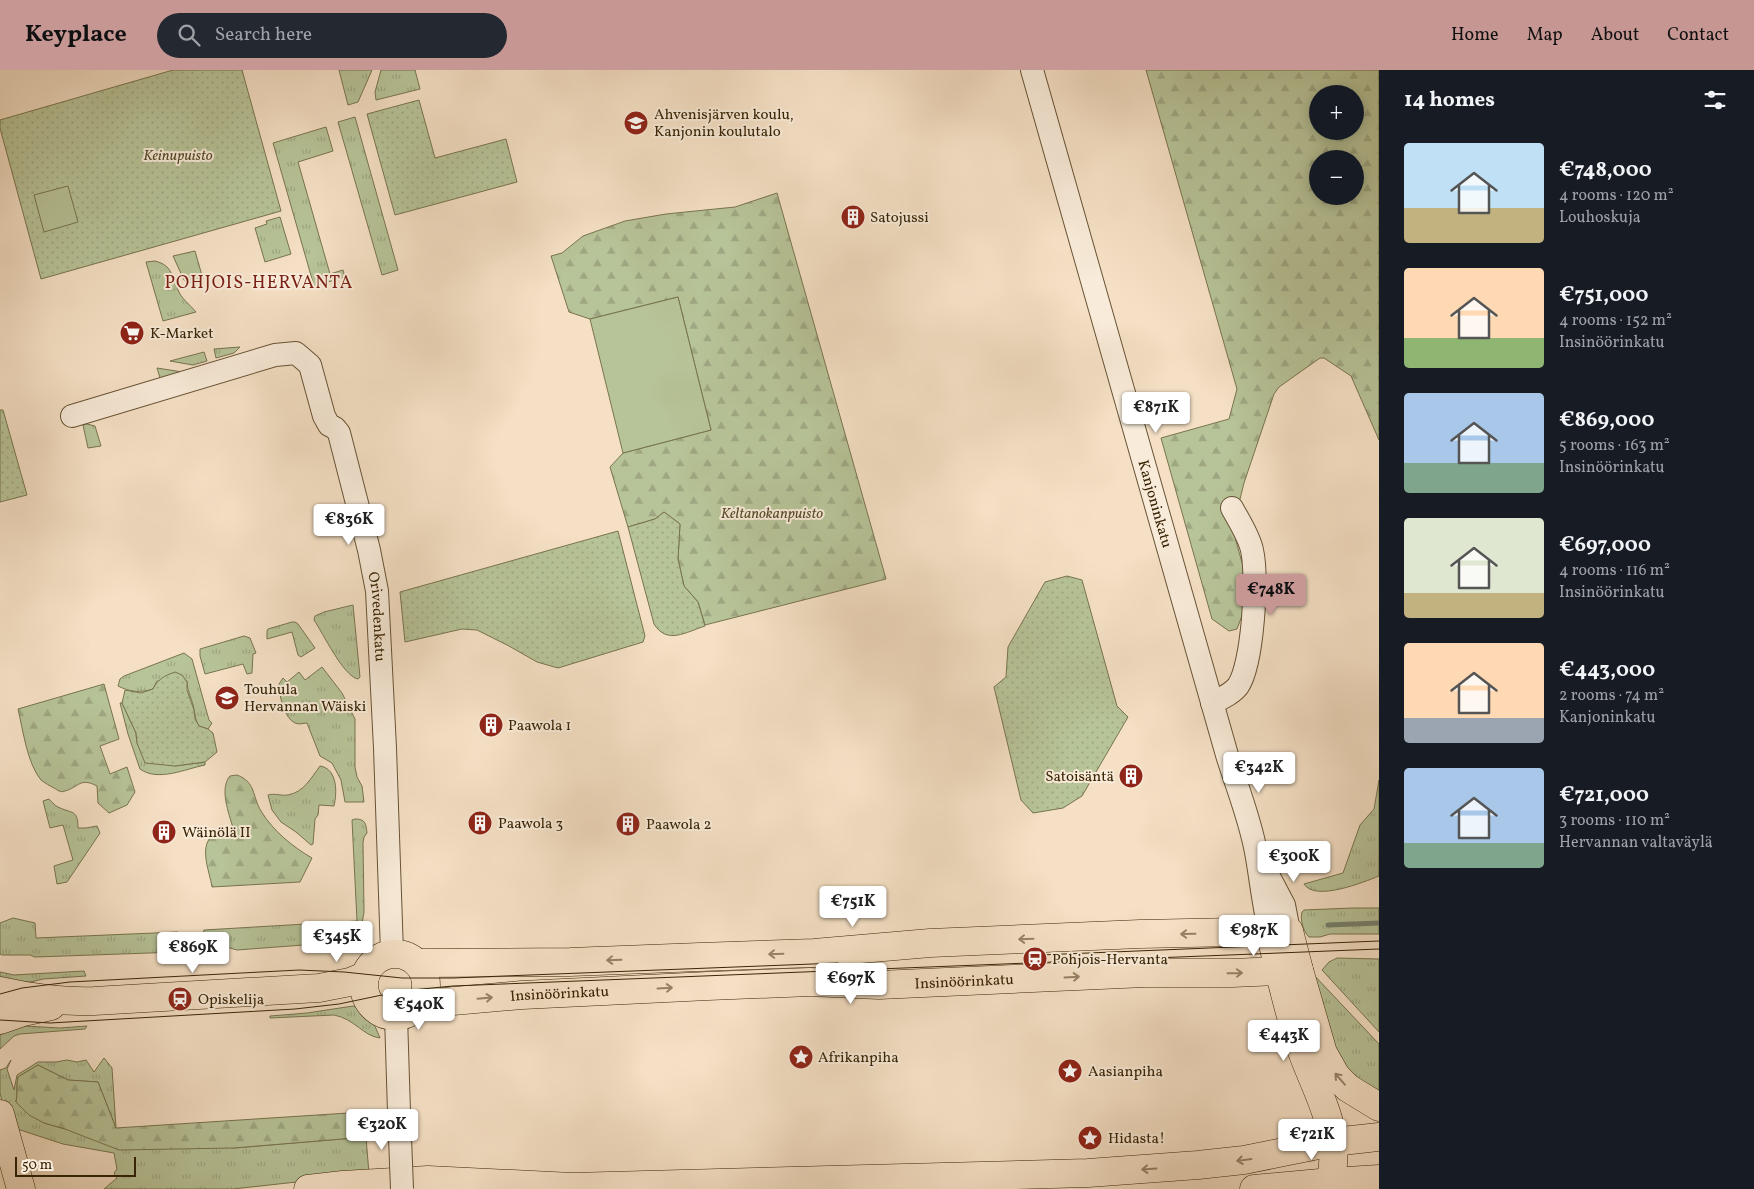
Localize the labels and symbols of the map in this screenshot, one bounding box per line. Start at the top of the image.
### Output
place label: Ahvenisjärven koulu, Kanjonin koulutalo [654,105,794,143]
school or university icon: Ahvenisjärven koulu, Kanjonin koulutalo [623,110,649,136]
park label: Keinupuisto [143,146,213,167]
building icon: Satojussi [840,204,866,230]
place label: Satojussi [870,208,929,229]
district label: POHJOIS-HERVANTA [165,271,353,296]
supermarket icon: K-Market [119,320,145,346]
place label: K-Market [150,324,213,345]
pin: €871K [1121,392,1191,434]
street label: Kanjoninkatu [1132,458,1177,551]
pin: €836K [314,504,384,546]
park label: Keltanokanpuisto [721,504,823,525]
street label: Orivedenkatu [361,570,390,662]
pin: €748K [1236,574,1306,616]
place label: Touhula Hervannan Wäiski [244,680,366,718]
school or university icon: Touhula Hervannan Wäiski [214,685,240,711]
building icon: Paawola 1 [478,712,504,738]
place label: Paawola 1 [508,716,571,737]
pin: €342K [1224,752,1294,794]
building icon: Satoisäntä [1118,763,1144,789]
place label: Satoisäntä [1045,767,1114,788]
building icon: Paawola 3 [467,810,493,836]
building icon: Paawola 2 [615,811,641,837]
place label: Paawola 3 [498,814,563,835]
place label: Paawola 2 [646,815,712,836]
building icon: Wäinölä II [151,819,177,845]
place label: Wäinölä II [182,823,251,844]
pin: €300K [1259,840,1329,883]
pin: €751K [818,886,888,928]
pin: €987K [1219,914,1289,957]
pin: €345K [302,920,372,963]
one-way arrow [1181,929,1197,938]
pin: €869K [158,932,228,974]
one-way arrow [1018,934,1034,944]
station icon: Pohjois-Hervanta [1022,946,1048,972]
one-way arrow [769,950,785,959]
place label: Pohjois-Hervanta [1052,950,1168,971]
one-way arrow [606,956,622,965]
pin: €697K [816,962,886,1005]
one-way arrow [1226,968,1242,978]
street label: Insinöörinkatu [914,970,1014,995]
one-way arrow [1064,972,1080,981]
street label: Insinöörinkatu [509,982,610,1008]
one-way arrow [656,983,673,993]
station icon: Opiskelija [167,986,193,1012]
pin: €540K [384,988,454,1031]
place label: Opiskelija [198,990,264,1011]
one-way arrow [477,994,493,1003]
pin: €443K [1249,1020,1319,1062]
place icon: Afrikanpiha [788,1044,814,1070]
place label: Afrikanpiha [818,1048,899,1069]
place icon: Aasianpiha [1057,1058,1083,1084]
place label: Aasianpiha [1088,1062,1163,1083]
one-way arrow [1334,1073,1345,1086]
pin: €320K [347,1108,417,1151]
pin: €721K [1277,1118,1347,1161]
place icon: Hidasta! [1077,1125,1103,1151]
place label: Hidasta! [1108,1129,1165,1150]
scale bar [15,1154,136,1177]
one-way arrow [1236,1155,1252,1165]
one-way arrow [1142,1164,1158,1173]

